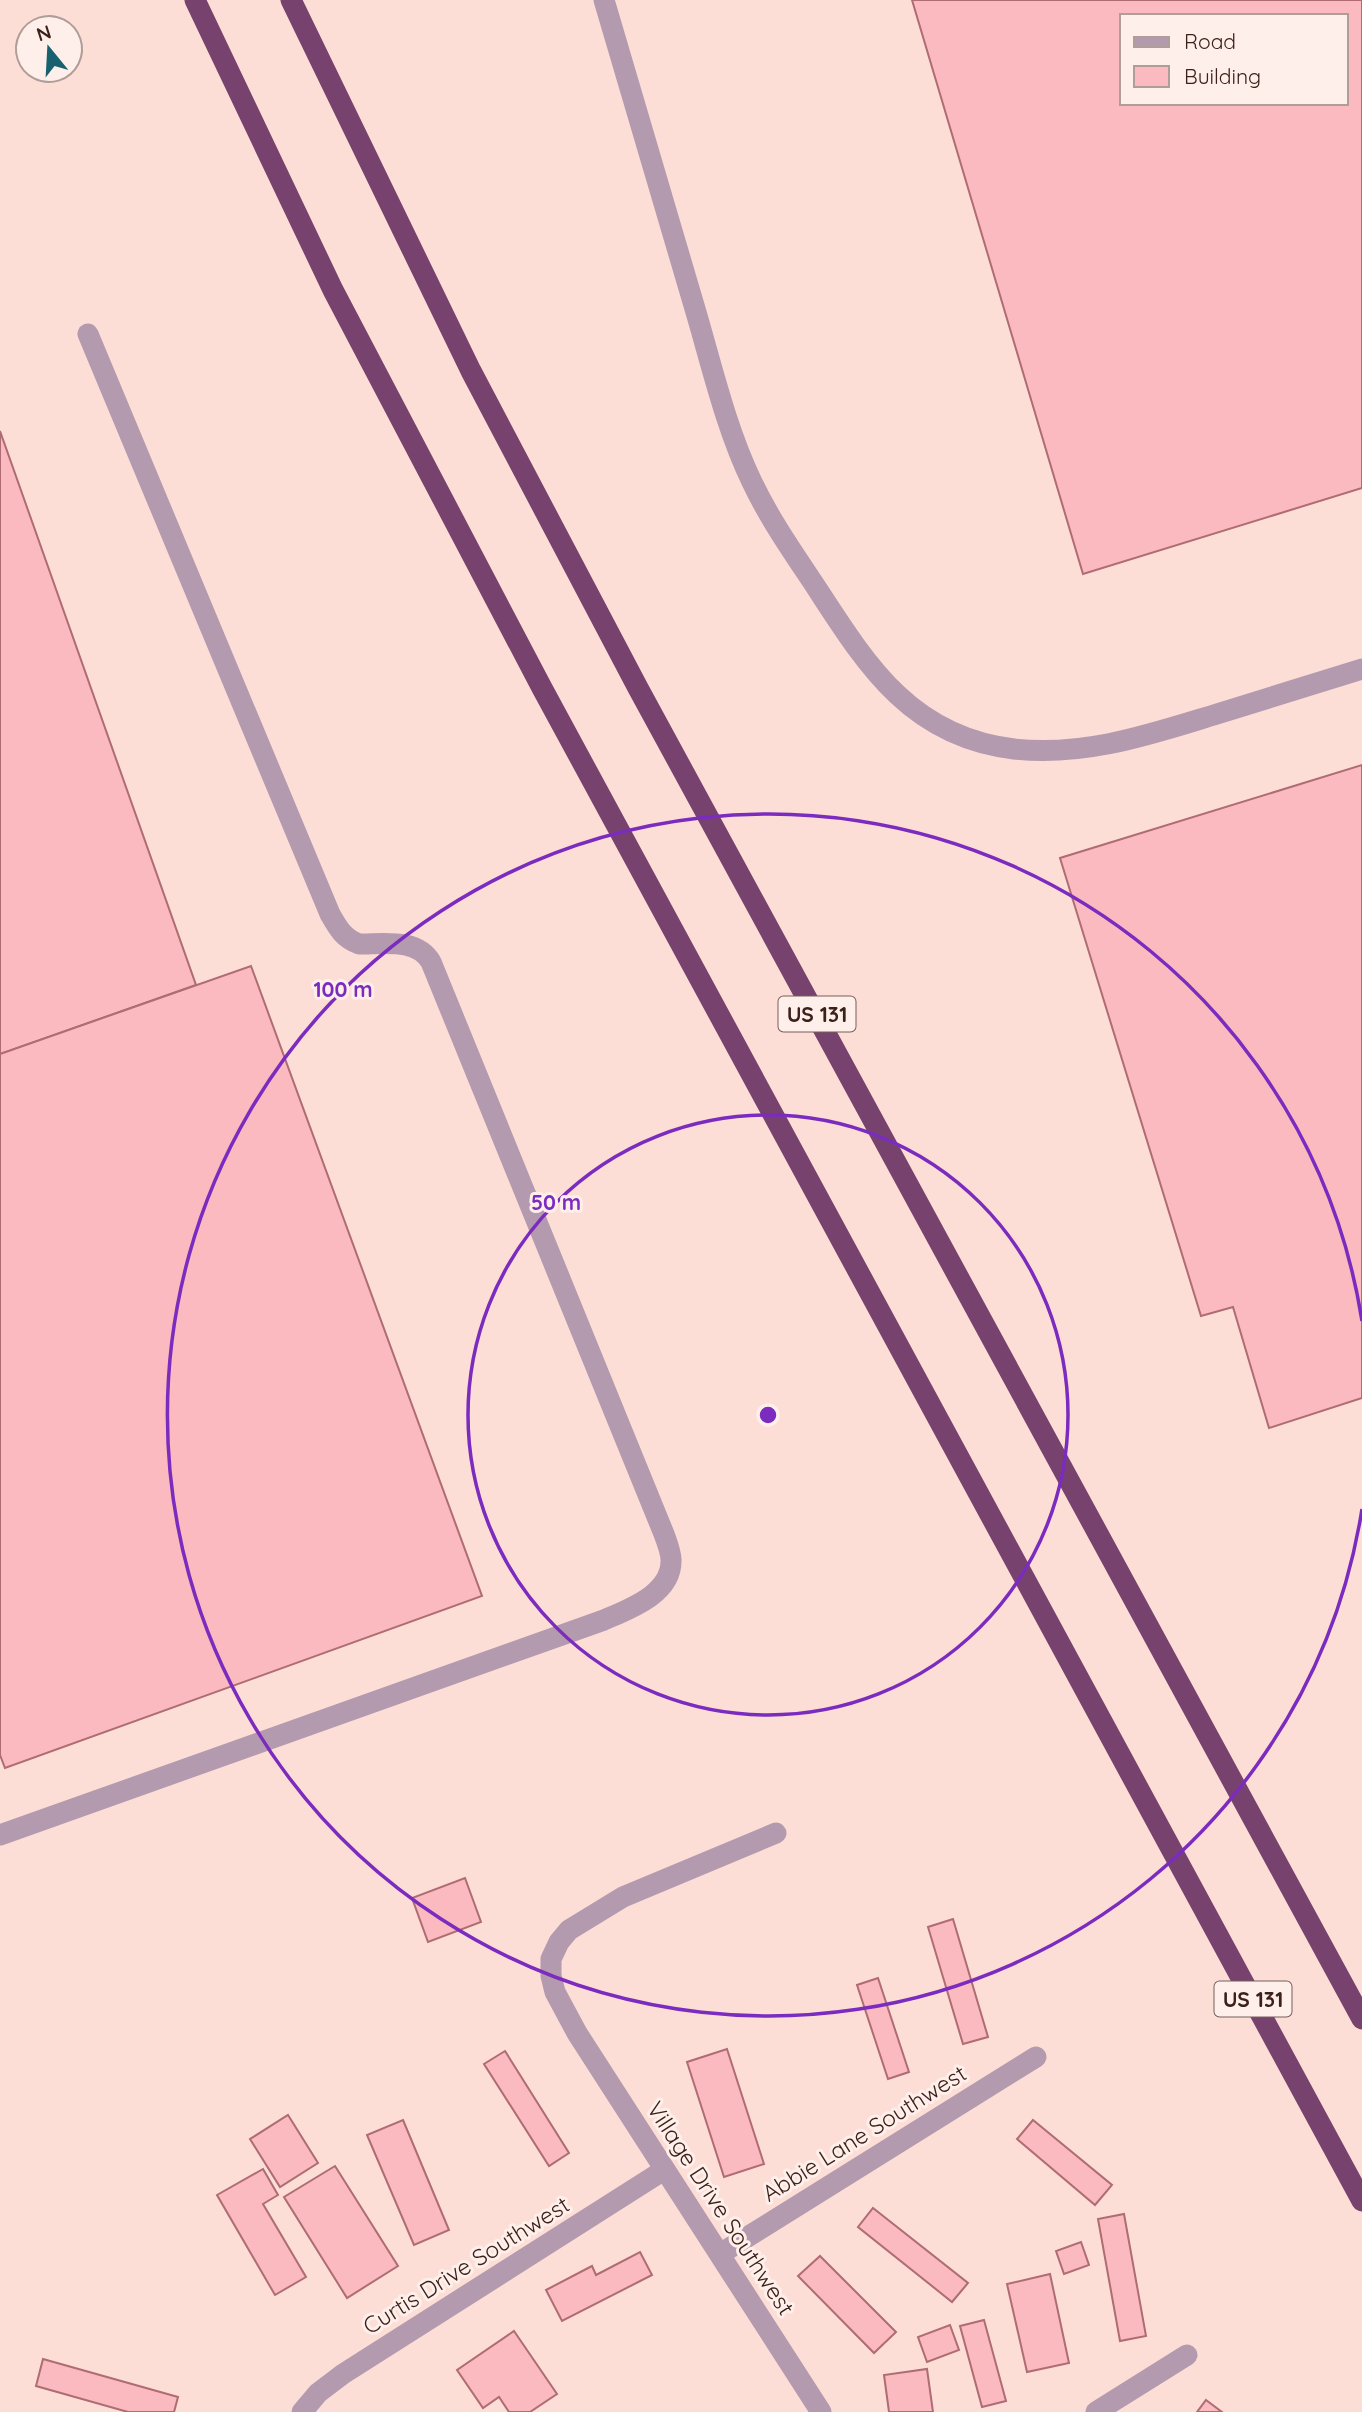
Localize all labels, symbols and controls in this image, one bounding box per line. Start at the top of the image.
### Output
north arrow [14,14,84,84]
legend [1120,14,1348,105]
text: N [33,19,54,46]
text: Road [1184,28,1236,54]
text: Building [1184,63,1261,89]
text: 100 m [313,976,373,1002]
road number: US 131 [778,996,856,1032]
text: 50 m [531,1189,581,1215]
centre of rings [756,1403,780,1427]
road number: US 131 [1214,1982,1292,2016]
street label: Abbie Lane Southwest [757,2058,972,2208]
street label: Village Drive Southwest [641,2096,801,2321]
street label: Curtis Drive Southwest [357,2190,575,2340]

